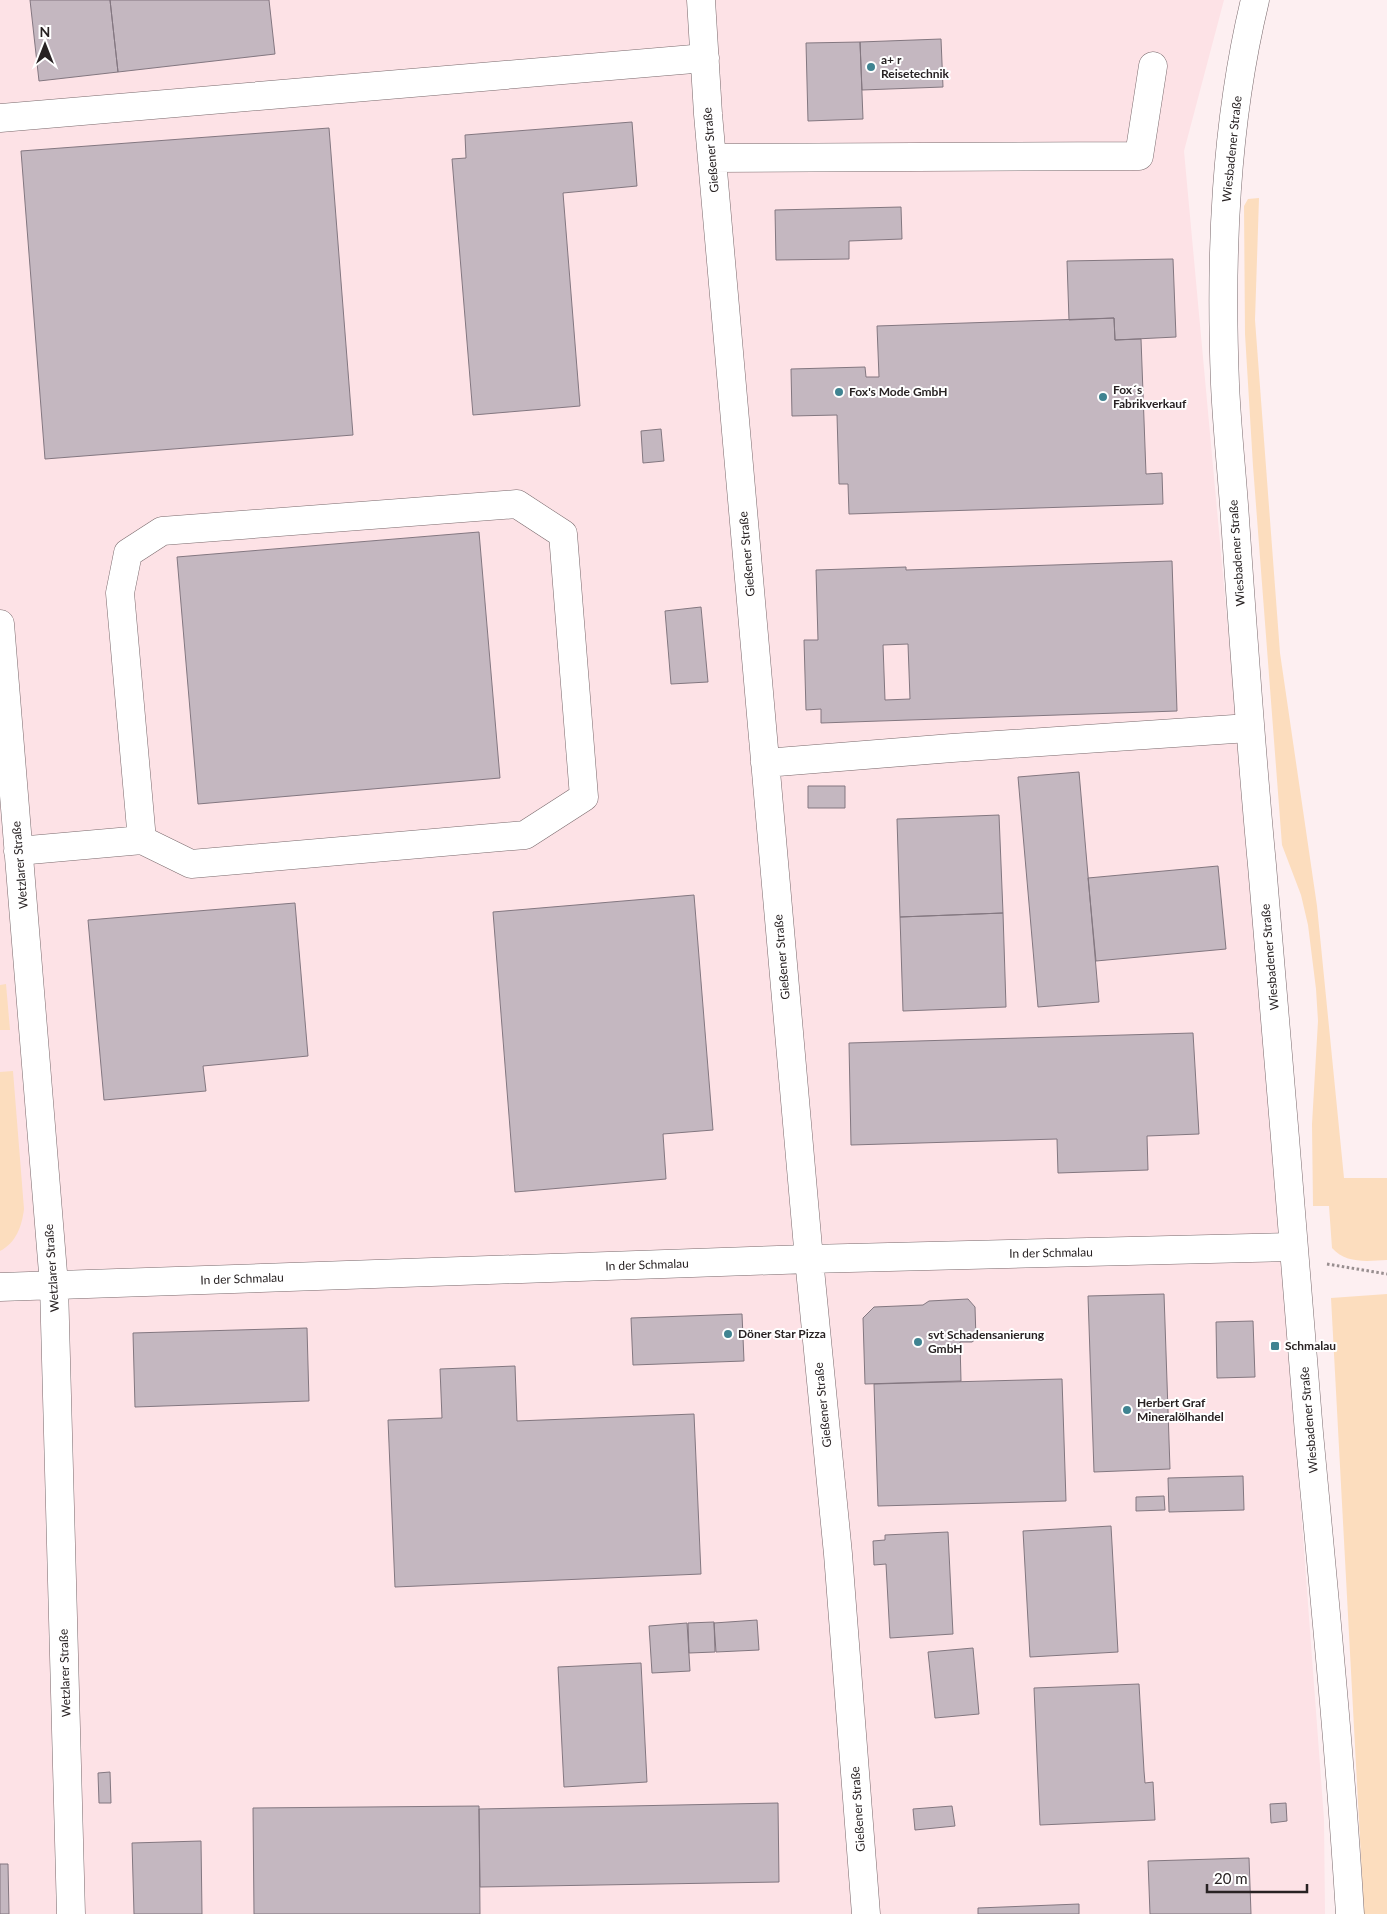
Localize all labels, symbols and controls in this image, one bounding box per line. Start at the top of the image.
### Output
north arrow [20,20,70,70]
text: N [40,23,50,40]
place label: a+ r Reisetechnik [881,52,950,81]
marker: a+ r Reisetechnik [865,61,877,73]
street label: Wiesbadener Straße [1218,95,1245,203]
street label: Gießener Straße [699,107,722,193]
place label: Fox´s Fabrikverkauf [1113,382,1187,411]
place label: Fox's Mode GmbH [849,384,947,399]
marker: Fox's Mode GmbH [833,386,845,398]
marker: Fox´s Fabrikverkauf [1097,391,1109,403]
street label: Wiesbadener Straße [1225,499,1248,607]
street label: Gießener Straße [735,511,758,597]
street label: Wetzlarer Straße [8,820,31,910]
street label: Wiesbadener Straße [1257,903,1282,1011]
street label: Gießener Straße [770,914,793,1000]
street label: Wetzlarer Straße [41,1223,62,1313]
street label: In der Schmalau [1009,1244,1093,1261]
street label: In der Schmalau [605,1256,689,1273]
street label: In der Schmalau [200,1270,284,1287]
place label: Döner Star Pizza [738,1326,826,1341]
place label: svt Schadensanierung GmbH [928,1327,1045,1356]
marker: Döner Star Pizza [722,1328,734,1340]
marker: svt Schadensanierung GmbH [912,1336,924,1348]
place label: Schmalau [1285,1338,1336,1353]
marker: Schmalau [1269,1340,1281,1352]
street label: Gießener Straße [811,1362,834,1448]
street label: Wiesbadener Straße [1296,1366,1321,1474]
place label: Herbert Graf Mineralölhandel [1137,1395,1224,1424]
marker: Herbert Graf Mineralölhandel [1121,1404,1133,1416]
street label: Wetzlarer Straße [55,1629,74,1717]
street label: Gießener Straße [847,1766,868,1852]
scale bar [1207,1862,1307,1894]
text: 20 m [1214,1869,1248,1887]

